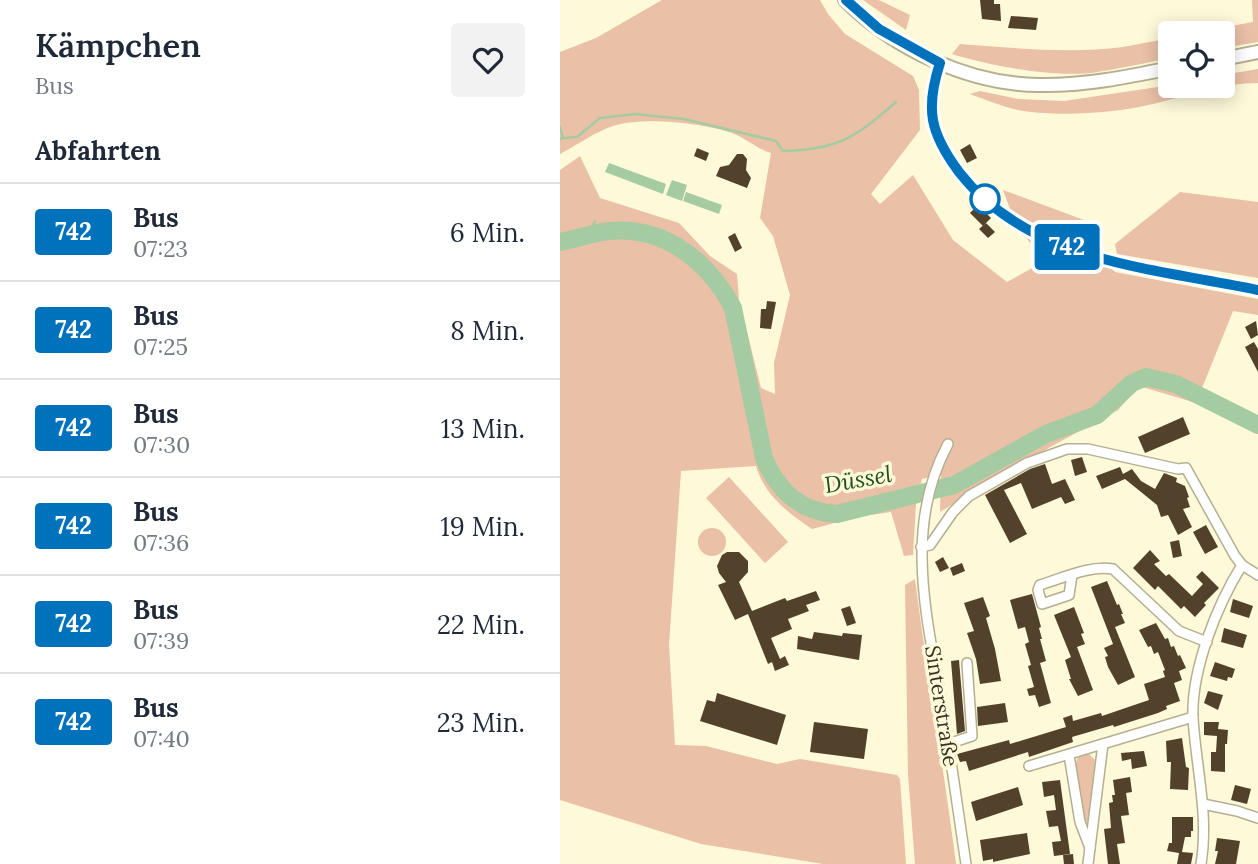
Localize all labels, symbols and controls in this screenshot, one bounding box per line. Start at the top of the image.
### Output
map controls [1158,21,1235,98]
button: locate [1158,21,1235,98]
button: heart [451,23,525,97]
text: Kämpchen [35,24,201,66]
text: Bus [35,71,74,100]
text: Abfahrten [35,134,161,167]
unlabelled marker [970,184,1000,214]
text: Bus [133,201,179,234]
text: 742 [55,216,92,247]
text: 6 Min. [450,216,525,249]
line badge: 742 [1027,224,1107,270]
text: 742 [1049,231,1085,262]
text: 07:23 [133,234,188,263]
text: Bus [133,299,179,332]
text: 742 [55,314,92,345]
text: 8 Min. [450,314,525,347]
text: 07:25 [133,332,188,361]
text: Bus [133,397,179,430]
text: 742 [55,412,92,443]
text: 13 Min. [441,412,525,445]
text: 07:30 [133,430,190,459]
water label: Düssel [822,459,894,499]
text: Bus [133,495,179,528]
text: 742 [55,510,92,541]
text: 19 Min. [440,510,525,543]
text: 07:36 [133,528,189,557]
text: Bus [133,593,179,626]
text: 742 [55,608,92,639]
text: 22 Min. [437,608,525,641]
text: 07:39 [133,626,189,655]
street label: Sinterstraße [919,644,965,768]
text: Bus [133,691,179,724]
text: 742 [55,706,92,737]
text: 23 Min. [437,706,525,739]
text: 07:40 [133,724,190,753]

